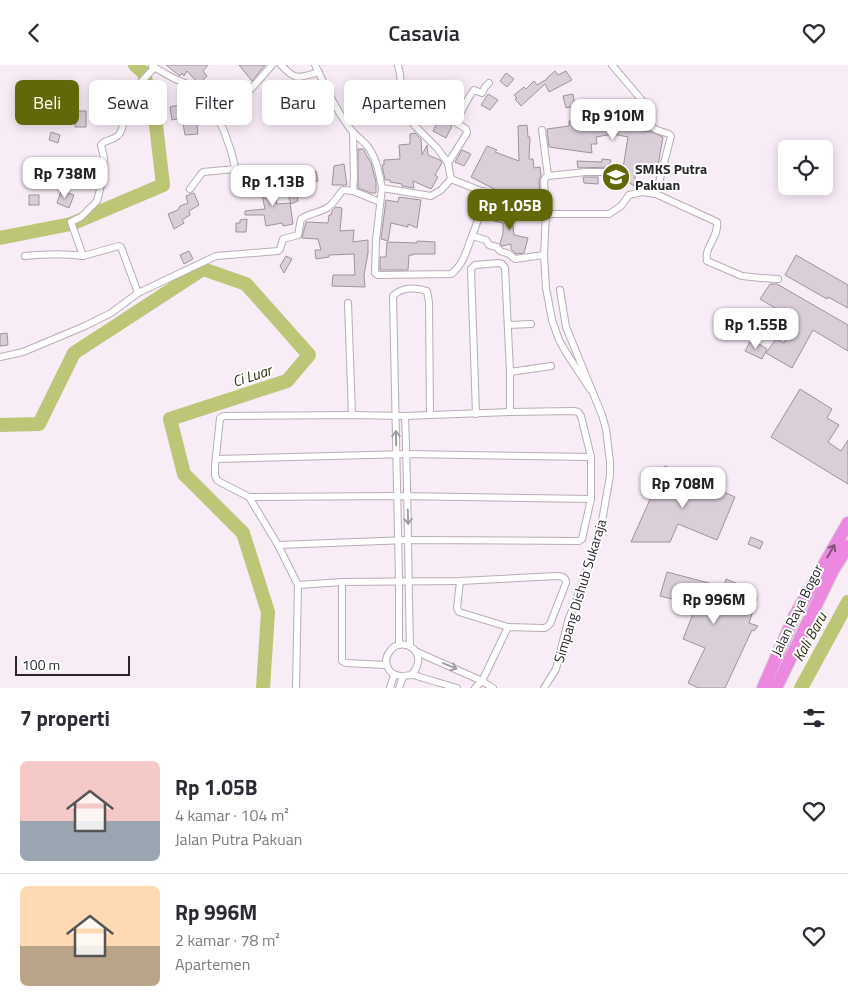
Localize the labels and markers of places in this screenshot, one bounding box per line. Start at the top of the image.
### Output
pin: Rp 910M [567,99,659,141]
pin: Rp 738M [19,157,111,199]
place label: SMKS Putra Pakuan [635,158,707,195]
school or university icon: SMKS Putra Pakuan [601,162,631,192]
pin: Rp 1.13B [221,165,325,207]
pin: Rp 1.05B [458,189,562,231]
pin: Rp 1.55B [704,307,808,350]
pin: Rp 708M [637,467,729,509]
pin: Rp 996M [668,583,760,625]

